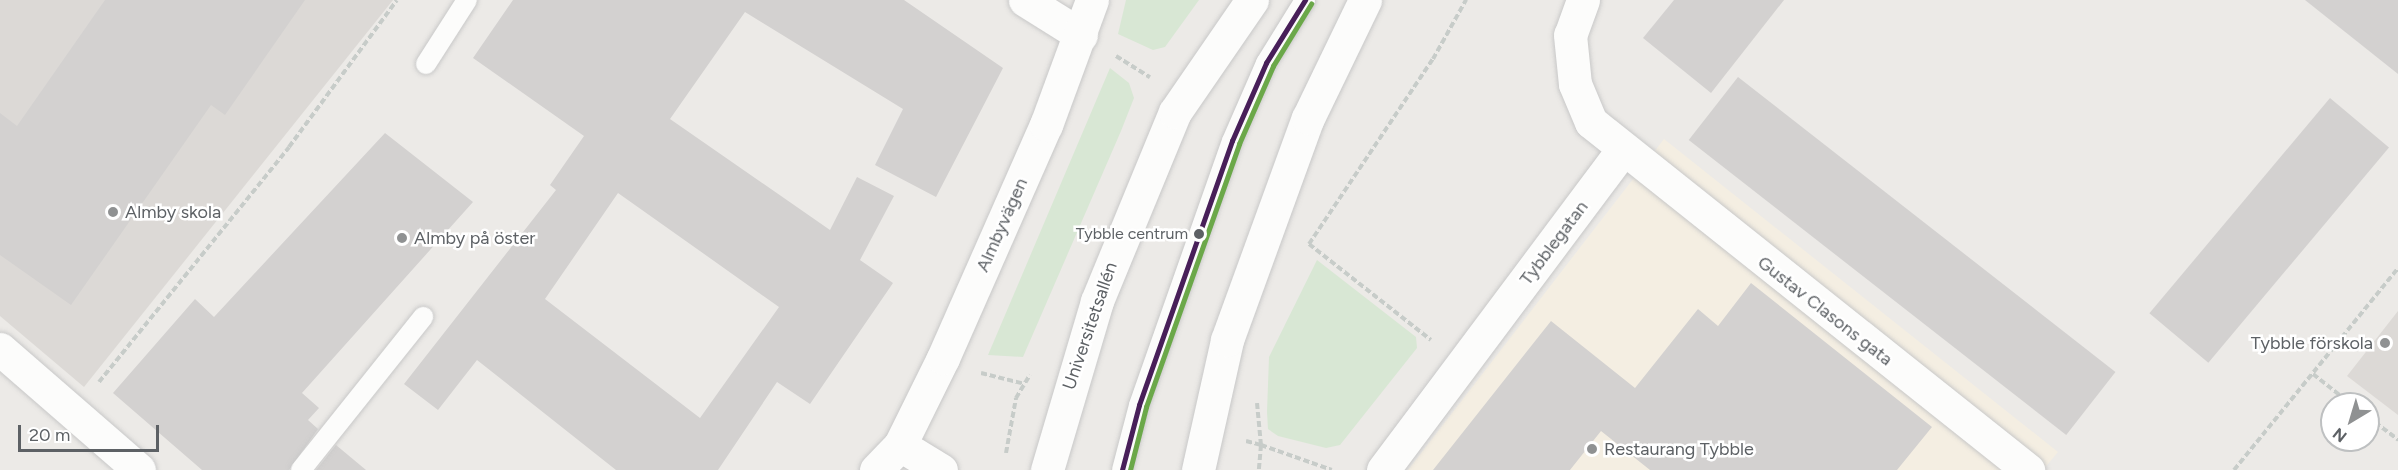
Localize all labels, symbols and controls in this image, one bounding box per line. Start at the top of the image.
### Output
street label: Almbyvägen [972,175,1032,275]
street label: Tybblegatan [1515,197,1593,289]
place label: Almby skola [125,201,221,223]
marker: Almby skola [106,205,120,219]
place label: Tybble centrum [1076,224,1188,244]
place label: Almby på öster [414,227,535,249]
marker: Tybble centrum [1193,228,1205,240]
marker: Almby på öster [395,231,409,245]
street label: Gustav Clasons gata [1753,252,1897,370]
street label: Universitetsallén [1058,259,1122,393]
place label: Tybble förskola [2251,332,2373,354]
marker: Tybble förskola [2378,336,2392,350]
north arrow [2320,392,2380,452]
scale bar [21,413,162,451]
text: 20 m [29,424,70,446]
text: N [2329,424,2351,446]
place label: Restaurang Tybble [1604,438,1754,460]
marker: Restaurang Tybble [1585,442,1599,456]

